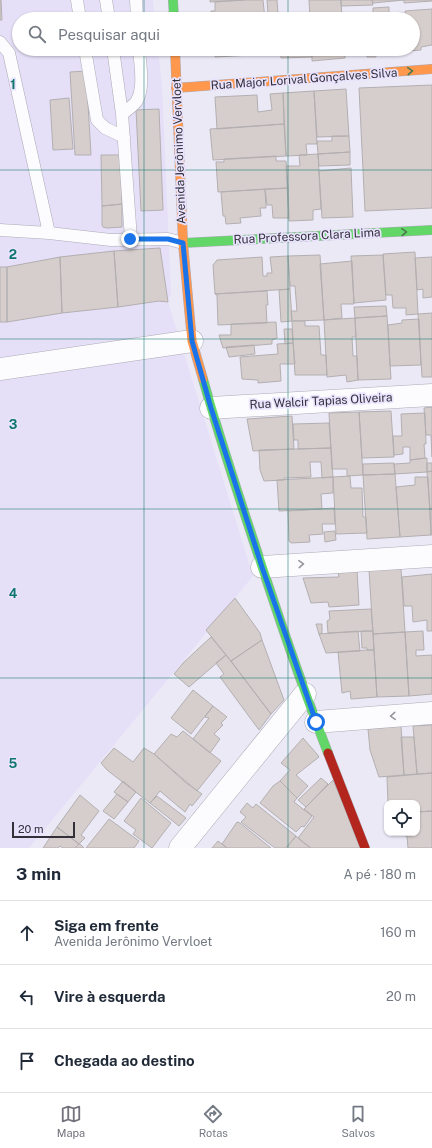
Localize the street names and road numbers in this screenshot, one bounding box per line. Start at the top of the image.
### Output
street label: Rua Major Lorival Gonçalves Silva [210,65,398,93]
street label: Avenida Jerônimo Vervloet [169,77,189,224]
street label: Rua Professora Clara Lima [233,225,381,247]
street label: Rua Walcir Tapias Oliveira [249,390,393,412]

